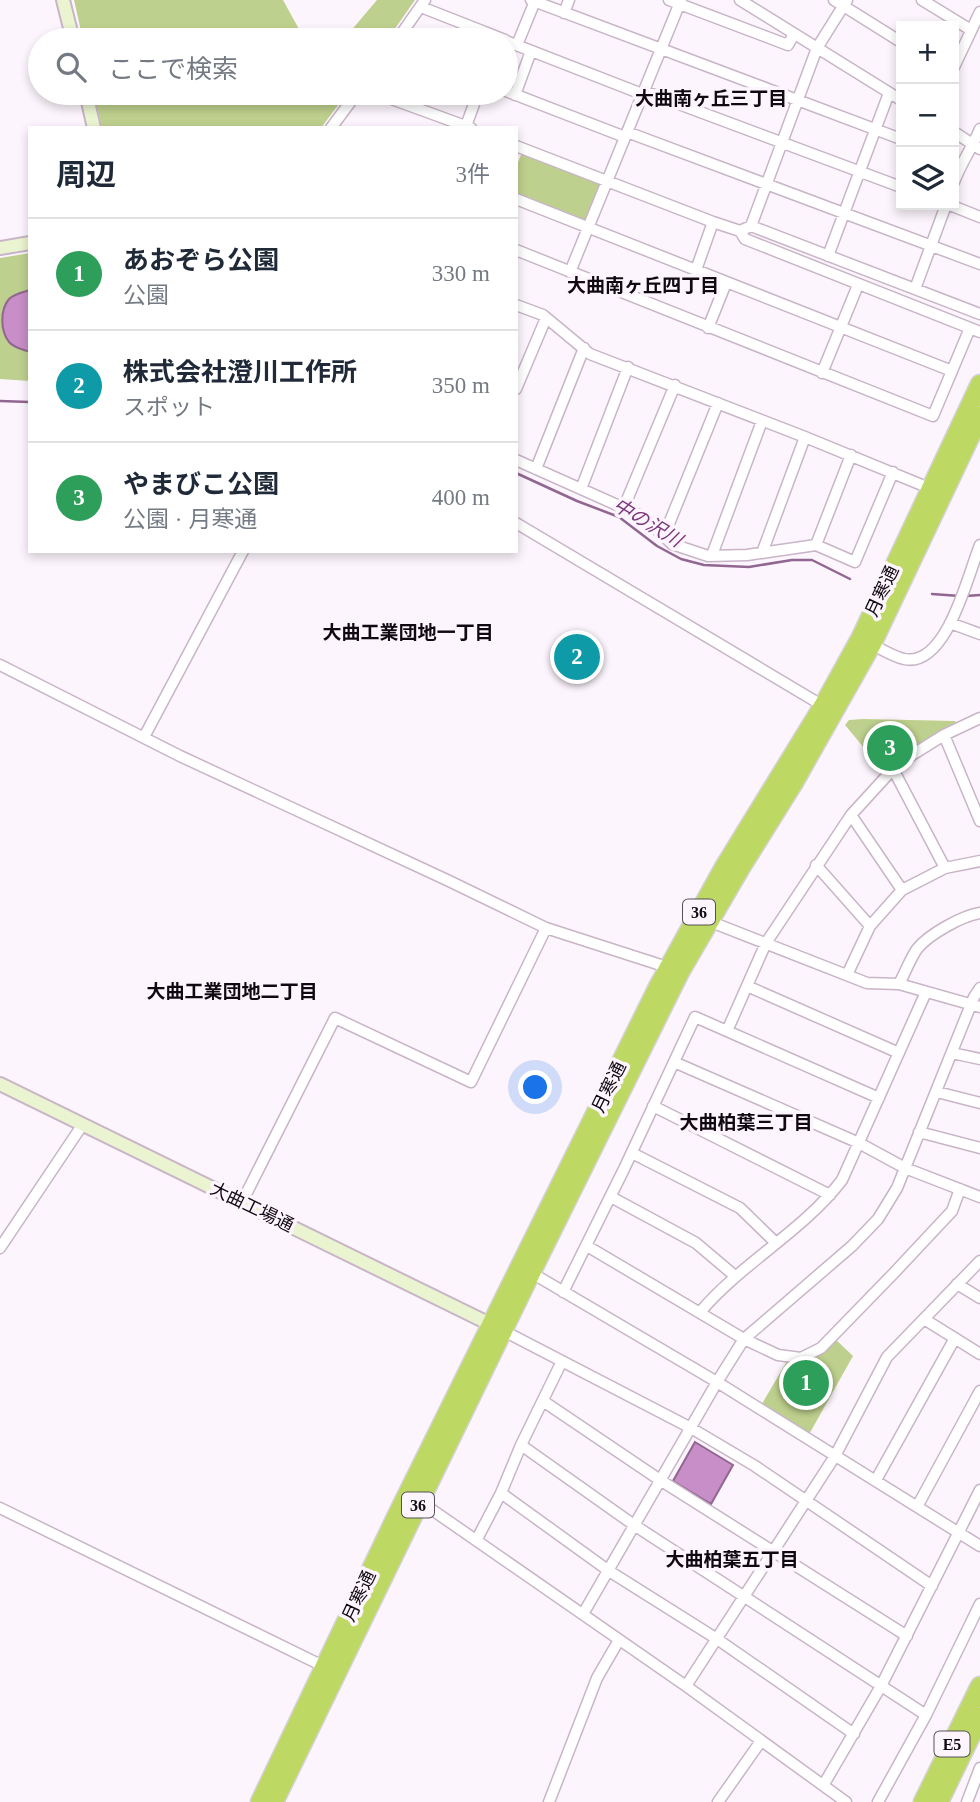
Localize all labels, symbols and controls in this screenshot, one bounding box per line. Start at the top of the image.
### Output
map controls [896,21,959,210]
button: + [896,21,959,84]
search box [28,28,518,105]
icon: search [52,48,90,86]
text: ここで検索 [108,55,238,84]
button: − [896,84,959,147]
district label: 大曲南ヶ丘三丁目 [635,88,787,109]
button: layers [896,147,959,210]
text: 周辺 [56,158,116,191]
text: 3件 [456,162,490,187]
text: あおぞら公園 [123,246,279,275]
text: 1 [73,261,85,286]
text: 330 m [432,261,490,286]
district label: 大曲南ヶ丘四丁目 [567,275,719,296]
text: 公園 [123,283,169,308]
text: 株式会社澄川工作所 [123,358,357,387]
text: 2 [73,373,85,398]
text: 350 m [432,373,490,398]
text: スポット [123,395,215,420]
text: やまびこ公園 [123,470,279,499]
text: 3 [73,485,85,510]
text: 400 m [432,485,490,510]
water label: 中の沢川 [610,494,687,552]
text: 公園 · 月寒通 [123,507,257,532]
street label: 月寒通 [862,562,902,620]
district label: 大曲工業団地一丁目 [322,622,494,643]
pin: 2 [554,631,600,683]
pin: 3 [867,722,913,774]
road number: 36 [683,900,715,924]
district label: 大曲工業団地二丁目 [146,981,318,1002]
street label: 月寒通 [588,1058,630,1116]
your location [518,1070,552,1104]
district label: 大曲柏葉三丁目 [679,1112,813,1133]
street label: 大曲工場通 [207,1178,297,1236]
pin: 1 [783,1357,829,1409]
road number: 36 [402,1492,434,1518]
district label: 大曲柏葉五丁目 [665,1549,799,1570]
street label: 月寒通 [339,1567,379,1625]
road number: E5 [934,1732,970,1756]

